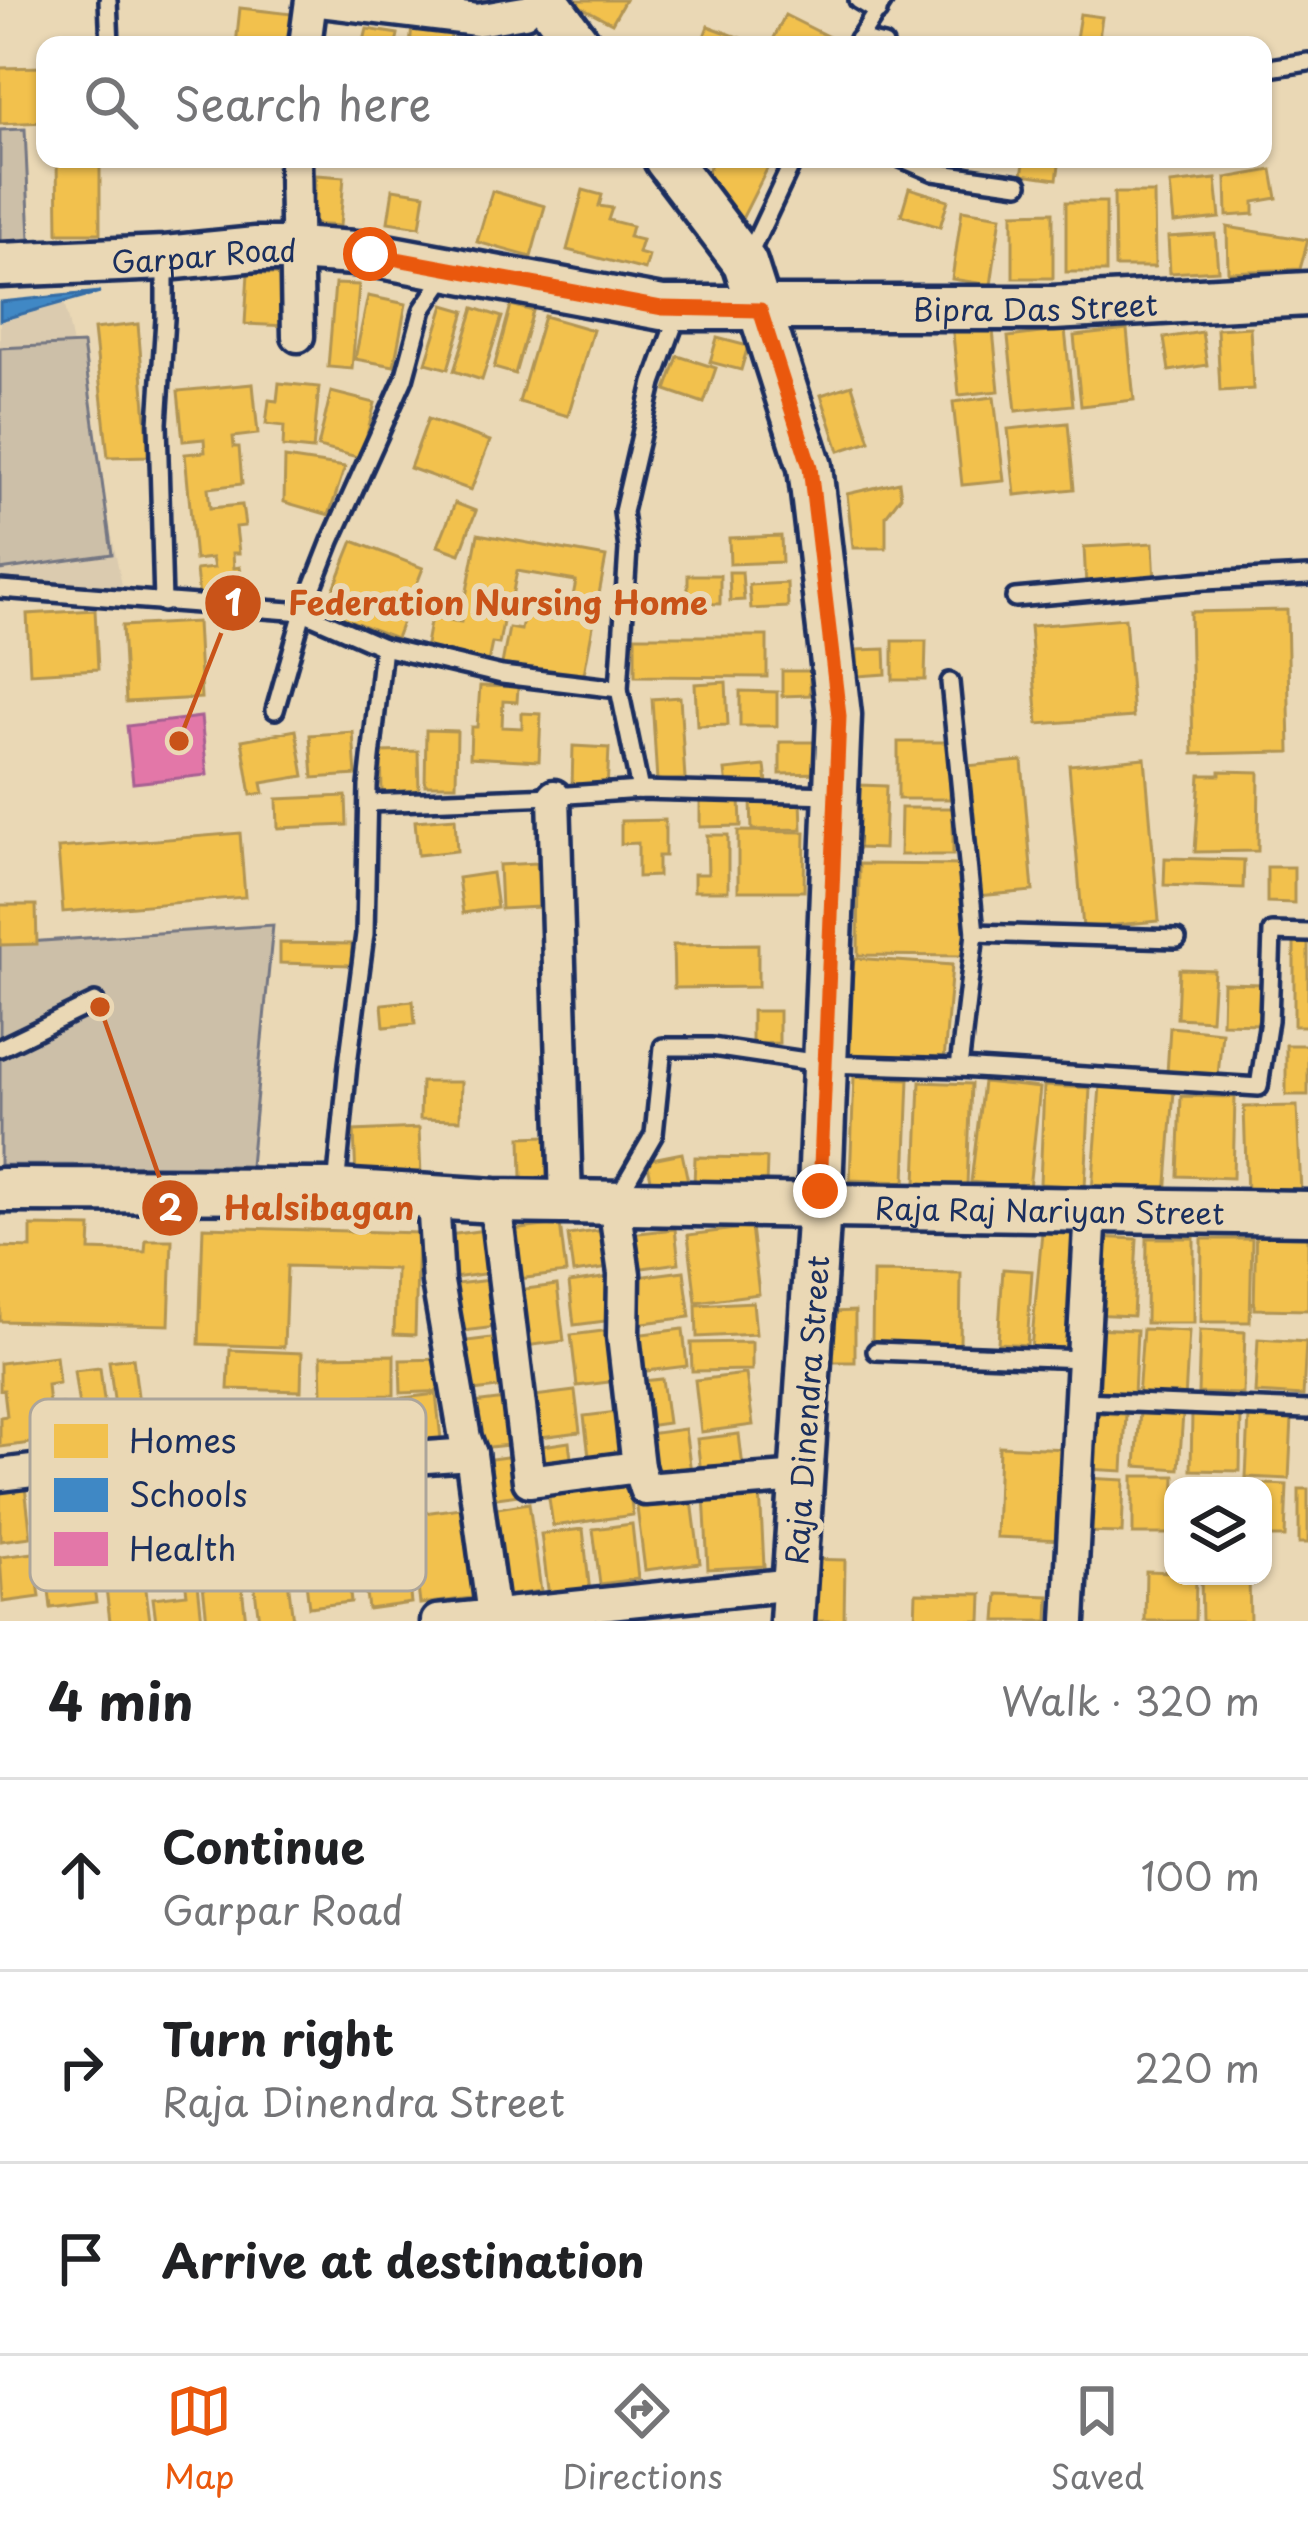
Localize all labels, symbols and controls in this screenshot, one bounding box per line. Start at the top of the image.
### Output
search box [36,36,1272,168]
text: Search here [174,68,431,136]
icon: search [78,69,144,135]
street label: Garpar Road [110,226,296,283]
route start [343,227,397,281]
street label: Bipra Das Street [913,280,1159,331]
callout: Federation Nursing Home [203,569,733,638]
text: 1 [224,574,242,628]
text: Federation Nursing Home [288,576,708,626]
route end [793,1164,847,1218]
callout: Halsibagan [140,1174,438,1243]
text: 2 [157,1179,183,1233]
text: Halsibagan [224,1181,414,1231]
street label: Raja Raj Nariyan Street [874,1184,1225,1234]
street label: Raja Dinendra Street [773,1254,839,1566]
legend [30,1399,426,1591]
text: Homes [129,1414,236,1464]
text: Schools [129,1468,248,1518]
map controls [1164,1477,1272,1585]
button: layers [1164,1477,1272,1585]
text: Health [129,1522,237,1572]
text: 4 min [48,1661,193,1738]
text: Walk · 320 m [1001,1670,1260,1729]
text: Continue [162,1811,365,1879]
icon: ahead [48,1842,114,1908]
text: 100 m [1141,1845,1260,1904]
text: Garpar Road [162,1879,403,1938]
text: Turn right [162,2003,394,2071]
icon: right [48,2034,114,2100]
text: 220 m [1135,2037,1260,2096]
text: Raja Dinendra Street [162,2071,565,2130]
text: Arrive at destination [162,2225,645,2293]
icon: arrive [48,2226,114,2292]
tab: Map [164,2378,234,2500]
tab: Directions [562,2378,723,2500]
tab: Saved [1050,2378,1144,2500]

